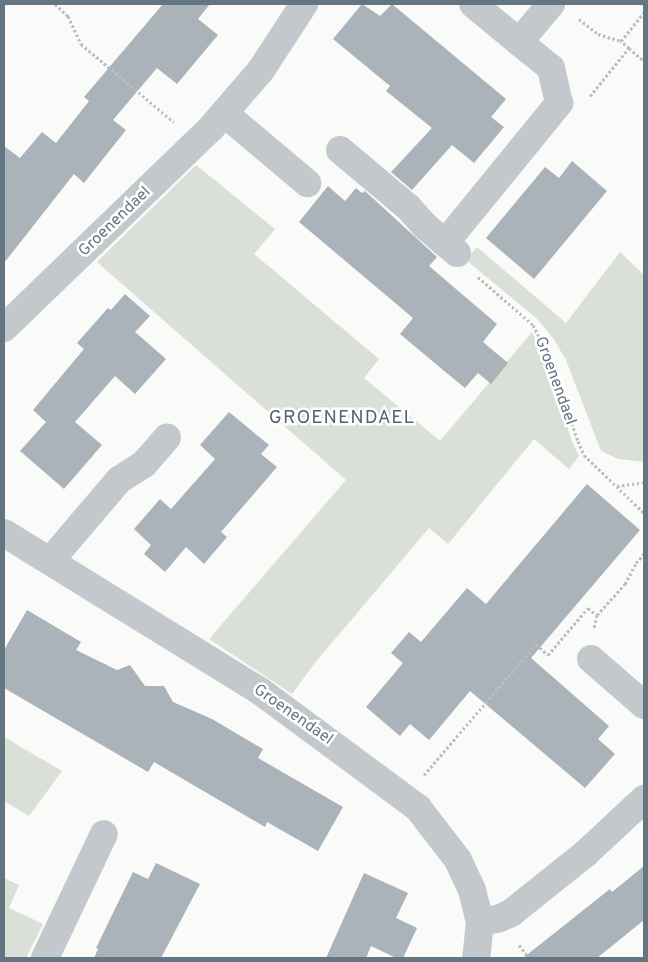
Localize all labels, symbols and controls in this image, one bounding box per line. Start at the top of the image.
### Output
street label: Groenendael [75,183,155,261]
street label: Groenendael [530,334,580,428]
district label: GROENENDAEL [267,408,417,430]
street label: Groenendael [250,681,336,749]

